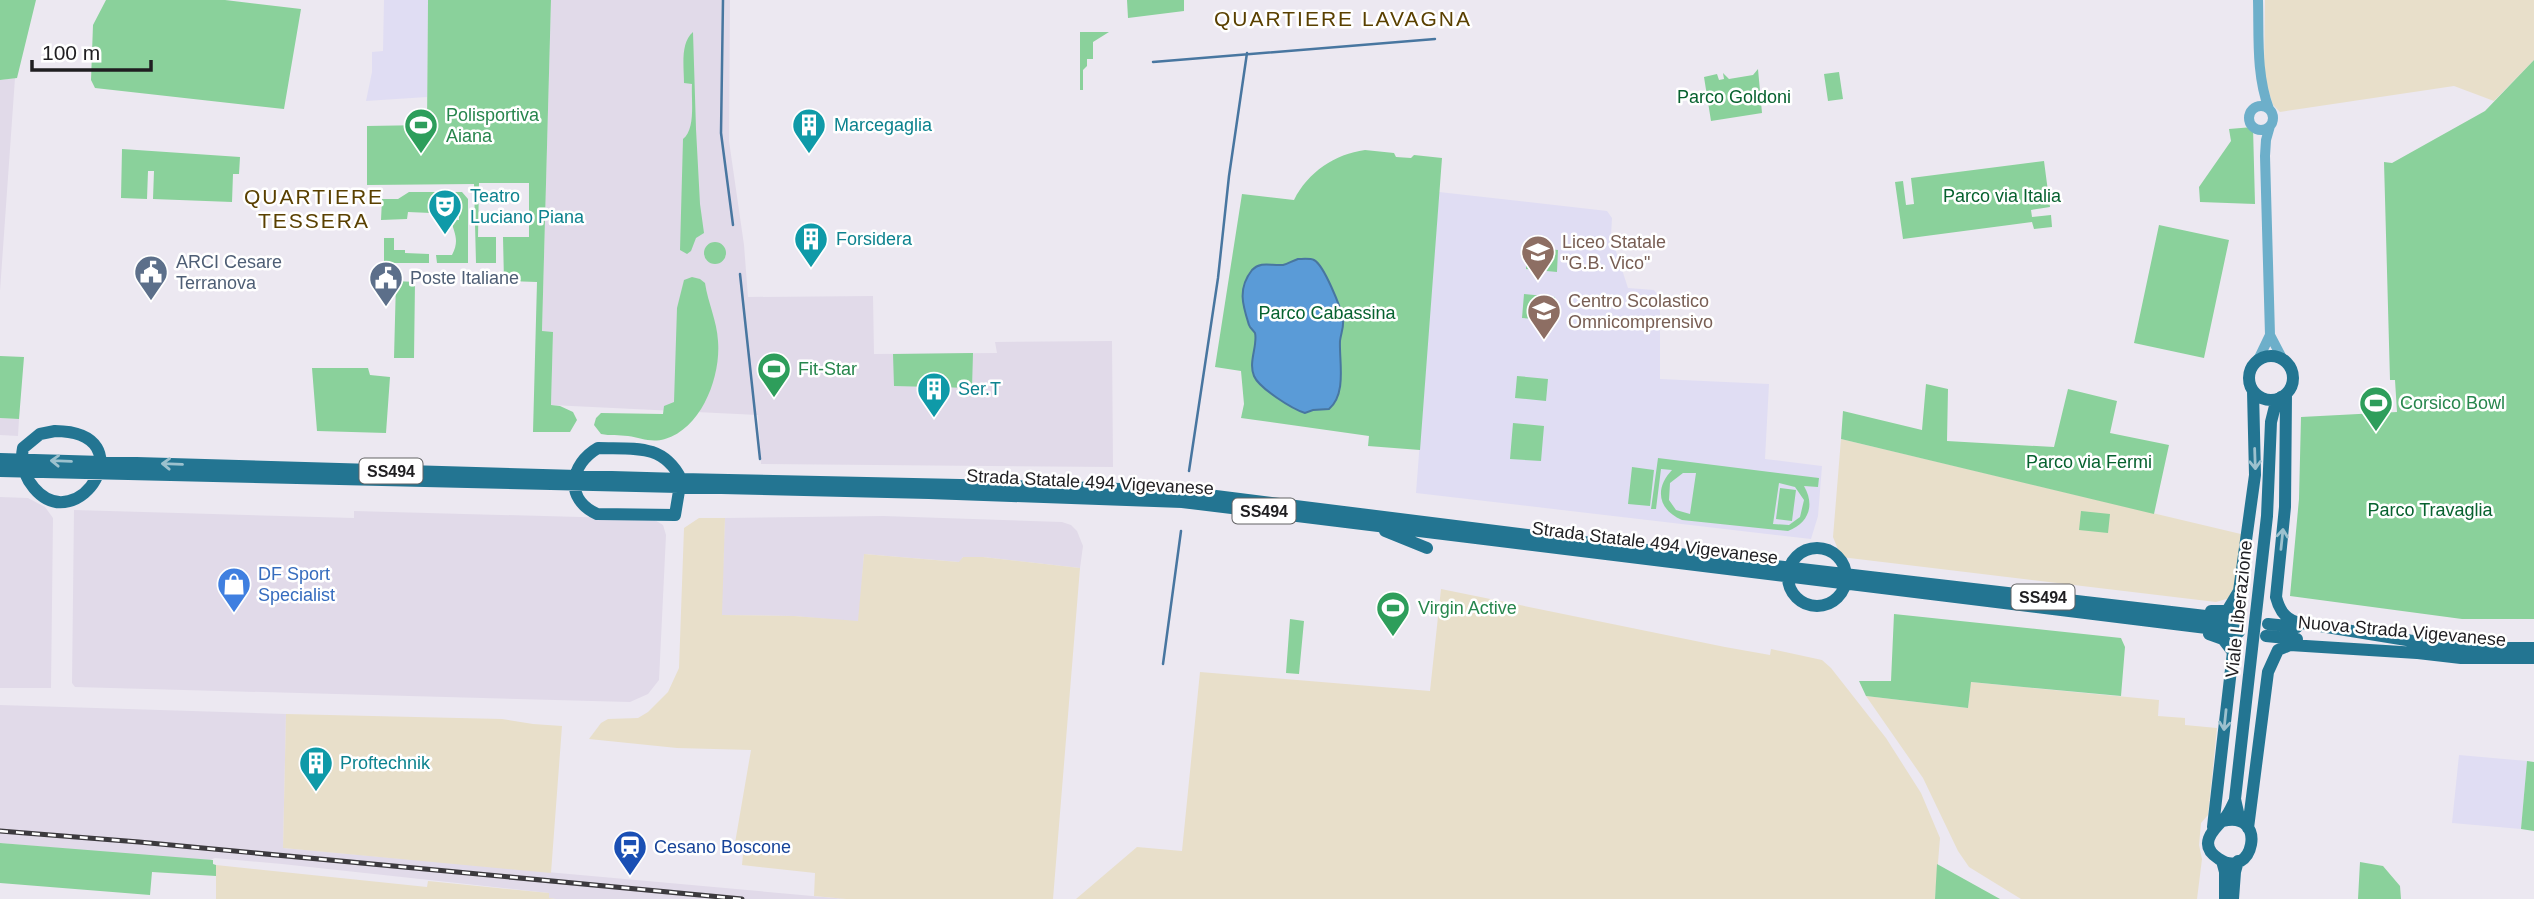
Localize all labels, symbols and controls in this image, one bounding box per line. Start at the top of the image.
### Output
district label: QUARTIERE LAVAGNA [1214,7,1472,30]
scale bar [32,28,150,72]
text: 100 m [42,41,100,64]
park label: Parco Goldoni [1677,87,1791,107]
place label: Polisportiva Aiana [446,105,540,146]
sports icon: Polisportiva Aiana [402,106,440,155]
building icon: Marcegaglia [790,106,828,155]
place label: Marcegaglia [834,115,933,135]
district label: QUARTIERE TESSERA [244,185,384,232]
place label: Teatro Luciano Piana [470,186,585,227]
park label: Parco via Italia [1943,186,2062,206]
theatre icon: Teatro Luciano Piana [426,187,464,236]
building icon: Forsidera [792,220,830,269]
place label: Forsidera [836,229,913,249]
place label: Liceo Statale "G.B. Vico" [1562,232,1666,273]
school or university icon: Liceo Statale "G.B. Vico" [1519,233,1557,282]
place label: ARCI Cesare Terranova [176,252,282,293]
public building icon: ARCI Cesare Terranova [132,253,170,302]
public building icon: Poste Italiane [367,259,405,308]
place label: Poste Italiane [410,268,519,288]
place label: Centro Scolastico Omnicomprensivo [1568,291,1713,332]
school or university icon: Centro Scolastico Omnicomprensivo [1525,292,1563,341]
park label: Parco Cabassina [1258,303,1397,323]
sports icon: Fit-Star [755,350,793,399]
place label: Fit-Star [798,359,857,379]
building icon: Ser.T [915,370,953,419]
place label: Ser.T [958,379,1001,399]
sports icon: Corsico Bowl [2357,384,2395,433]
place label: Corsico Bowl [2400,393,2505,413]
one-way arrow [2248,447,2261,470]
park label: Parco via Fermi [2026,452,2152,472]
one-way arrow [50,455,73,468]
one-way arrow [161,458,184,471]
road number: SS494 [360,458,422,484]
street label: Strada Statale 494 Vigevanese [966,466,1214,498]
road number: SS494 [1232,498,1296,524]
park label: Parco Travaglia [2367,500,2494,520]
street label: Strada Statale 494 Vigevanese [1531,518,1779,568]
one-way arrow [2275,528,2288,550]
street label: Viale Liberazione [2222,539,2256,679]
place label: DF Sport Specialist [258,564,335,605]
shop icon: DF Sport Specialist [215,565,253,614]
road number: SS494 [2011,584,2074,610]
sports icon: Virgin Active [1374,589,1412,638]
place label: Virgin Active [1418,598,1517,618]
street label: Nuova Strada Vigevanese [2297,612,2507,650]
one-way arrow [2219,708,2232,731]
building icon: Proftechnik [297,744,335,793]
place label: Proftechnik [340,753,431,773]
station icon: Cesano Boscone [611,828,649,877]
place label: Cesano Boscone [654,837,791,857]

